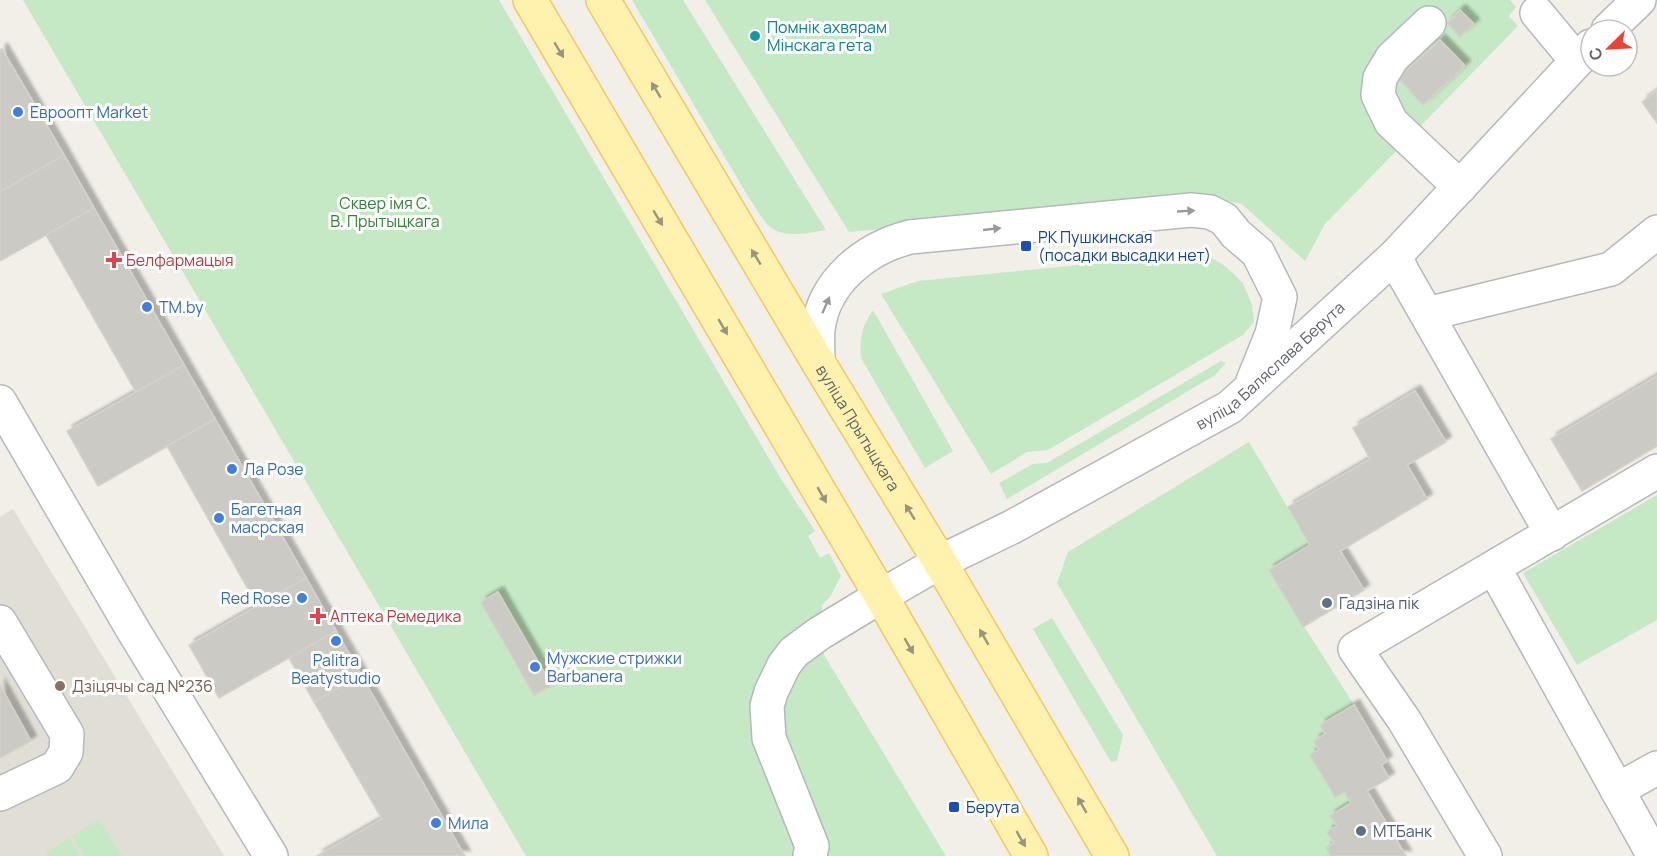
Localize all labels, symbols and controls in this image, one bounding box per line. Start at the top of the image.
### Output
place label: Помнік ахвярам Мінскага гета [767,16,887,56]
north arrow [1579,18,1639,78]
marker: Помнік ахвярам Мінскага гета [748,29,762,43]
one-way arrow [554,42,565,58]
text: С [1583,44,1608,64]
one-way arrow [651,82,662,98]
place label: Евроопт Market [30,101,148,123]
marker: Евроопт Market [11,105,25,119]
park label: Сквер імя С. В. Прытыцкага [330,192,440,232]
one-way arrow [1176,206,1195,215]
one-way arrow [653,210,664,226]
one-way arrow [982,224,1001,234]
place label: РК Пушкинская (посадки высадки нет) [1038,226,1211,266]
marker: РК Пушкинская (посадки высадки нет) [1019,239,1033,253]
place label: Белфармацыя [126,249,234,271]
one-way arrow [750,249,761,265]
marker: Белфармацыя [107,253,121,267]
place label: TM.by [159,296,204,318]
one-way arrow [821,296,830,313]
street label: вуліца Баляслава Берута [1192,297,1349,435]
marker: TM.by [140,300,154,314]
one-way arrow [717,319,728,335]
street label: вуліца Прытыцкага [811,360,905,495]
place label: Ла Розе [244,458,304,480]
marker: Ла Розе [225,462,239,476]
one-way arrow [816,487,826,504]
place label: Багетная масрская [231,498,304,538]
one-way arrow [904,504,915,520]
marker: Багетная масрская [212,511,226,525]
place label: Red Rose [221,587,290,609]
marker: Red Rose [295,591,309,605]
place label: Гадзіна пік [1339,592,1420,614]
marker: Гадзіна пік [1320,596,1334,610]
place label: Аптека Ремедика [330,605,461,627]
marker: Аптека Ремедика [311,609,325,623]
one-way arrow [978,629,989,645]
marker: Palitra Beatystudio [329,634,343,648]
one-way arrow [904,638,914,655]
place label: Мужские стрижки Barbanera [547,647,682,687]
place label: Palitra Beatystudio [291,649,381,689]
marker: Мужские стрижки Barbanera [528,660,542,674]
place label: Дзіцячы сад №236 [72,675,213,697]
marker: Дзіцячы сад №236 [53,679,67,693]
place label: Берута [966,796,1019,818]
one-way arrow [1077,797,1087,814]
marker: Берута [947,800,961,814]
place label: Мила [448,812,489,834]
marker: Мила [429,816,443,830]
place label: МТБанк [1373,820,1433,842]
marker: МТБанк [1354,824,1368,838]
one-way arrow [1016,831,1027,847]

